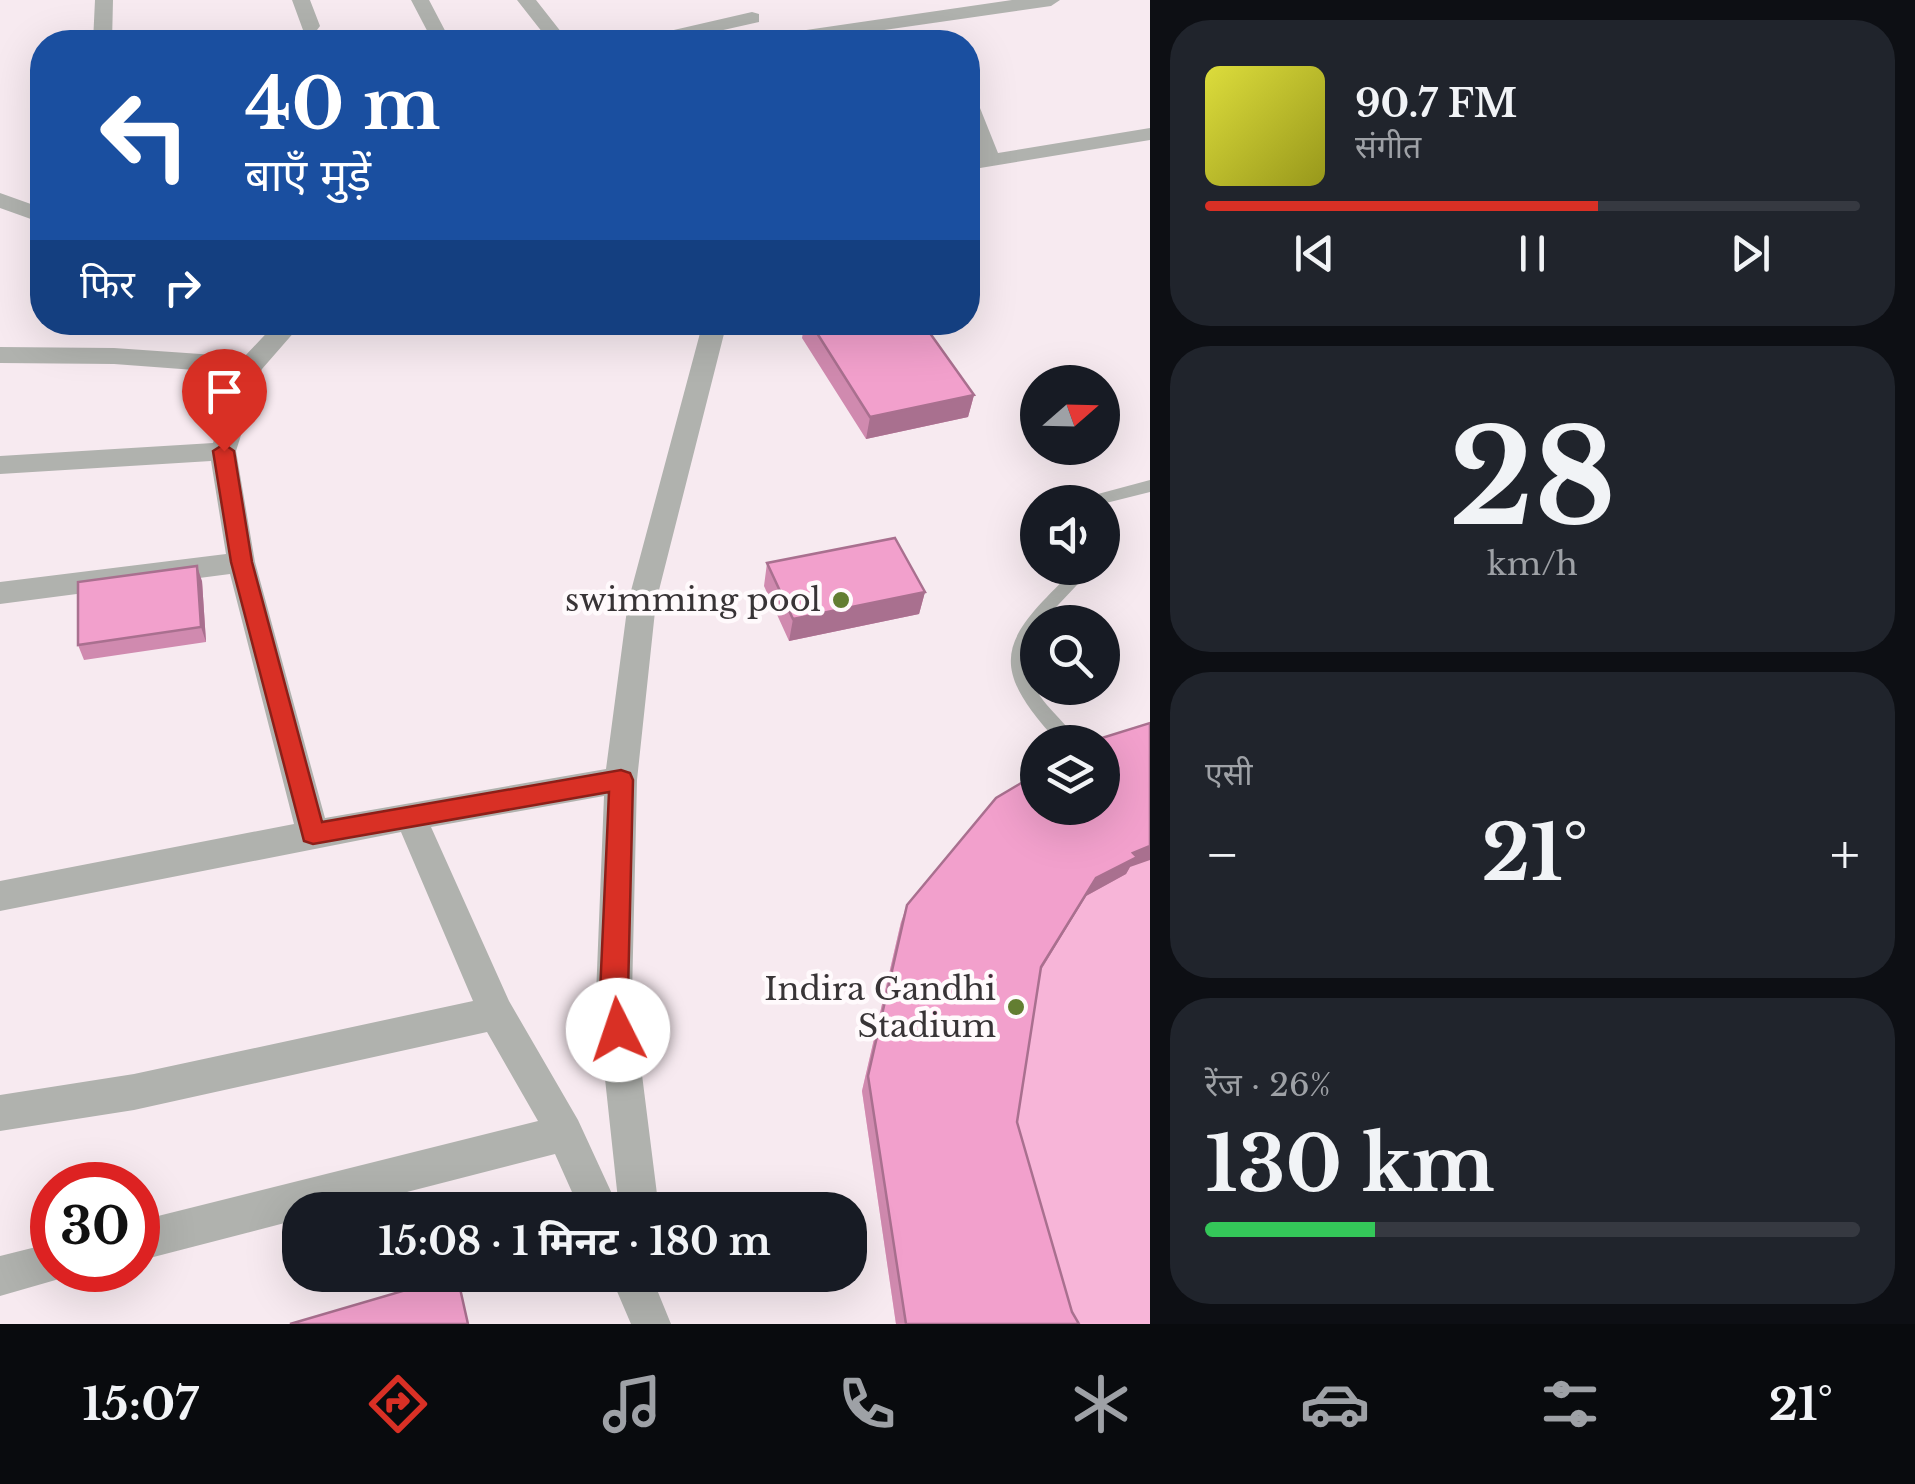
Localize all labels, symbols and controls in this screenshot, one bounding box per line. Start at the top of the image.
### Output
text: 40 m [245,61,440,148]
icon: left [80,70,210,200]
text: 90.7 FM [1355,80,1517,127]
text: संगीत [1355,127,1421,167]
text: बाएँ मुड़ें [245,147,371,203]
icon: previous [1287,226,1342,281]
icon: pause [1505,226,1560,281]
icon: next [1723,226,1778,281]
icon: right [155,260,210,315]
text: फिर [80,261,135,308]
pin [182,349,267,452]
icon: arrive [197,364,252,419]
north arrow [1020,365,1120,465]
map controls [1020,365,1120,825]
text: 28 [1449,398,1616,559]
button: sound [1020,485,1120,585]
text: km/h [1487,544,1578,584]
place label: swimming pool [565,580,821,620]
marker: swimming pool [830,589,852,611]
button: search [1020,605,1120,705]
button: layers [1020,725,1120,825]
text: एसी [1205,754,1253,794]
text: 21° [1482,807,1588,900]
text: − [1205,821,1240,889]
text: + [1830,821,1860,889]
place label: Indira Gandhi Stadium [764,969,996,1046]
position arrow [566,978,670,1082]
marker: Indira Gandhi Stadium [1005,996,1027,1018]
text: रेंज · 26% [1205,1065,1331,1105]
text: 130 km [1205,1118,1495,1211]
speed limit sign: 30 [30,1162,160,1292]
text: 15:08 · 1 मिनट · 180 m [378,1218,771,1265]
icon: directions [363,1369,433,1439]
icon: music [597,1369,667,1439]
icon: phone [832,1369,902,1439]
icon: climate [1066,1369,1136,1439]
icon: car [1300,1369,1370,1439]
icon: filters [1535,1369,1605,1439]
text: 15:07 [82,1376,199,1432]
text: 21° [1769,1376,1833,1432]

